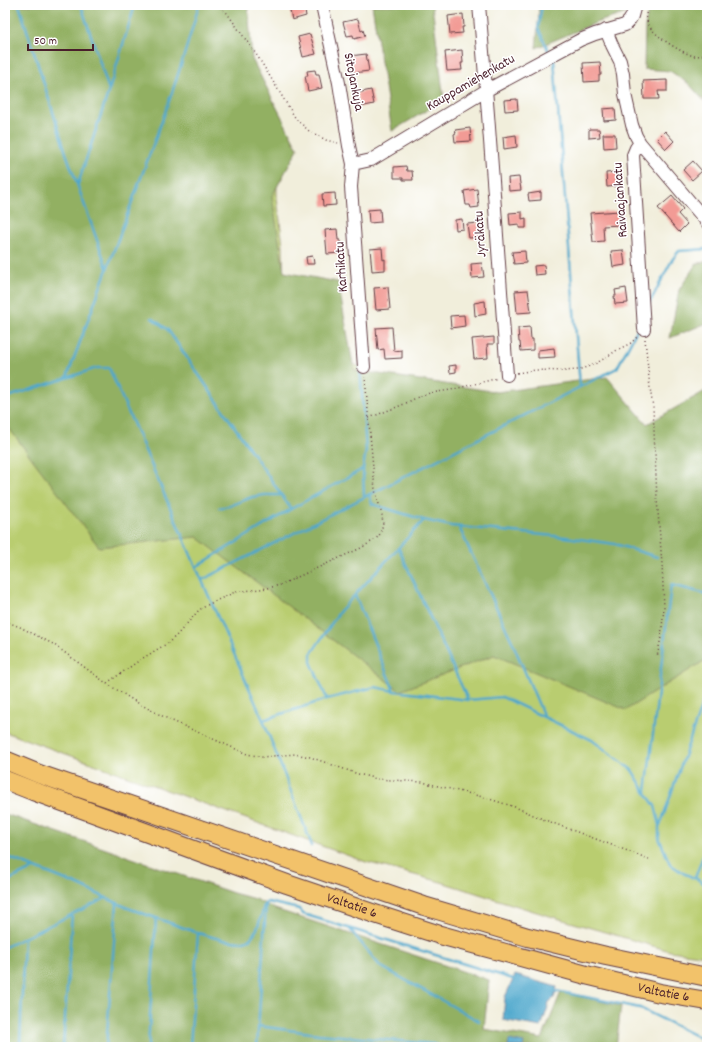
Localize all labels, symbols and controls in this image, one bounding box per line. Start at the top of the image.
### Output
scale bar [28,26,93,52]
text: 50 m [34,33,57,50]
street label: Kauppamiehenkatu [423,49,519,117]
street label: Sitojankuja [338,51,369,113]
street label: Raivaajankatu [608,162,634,238]
street label: Jyräkatu [469,210,493,258]
street label: Karhikatu [330,241,354,293]
street label: Valtatie 6 [324,888,380,924]
street label: Valtatie 6 [636,978,691,1008]

